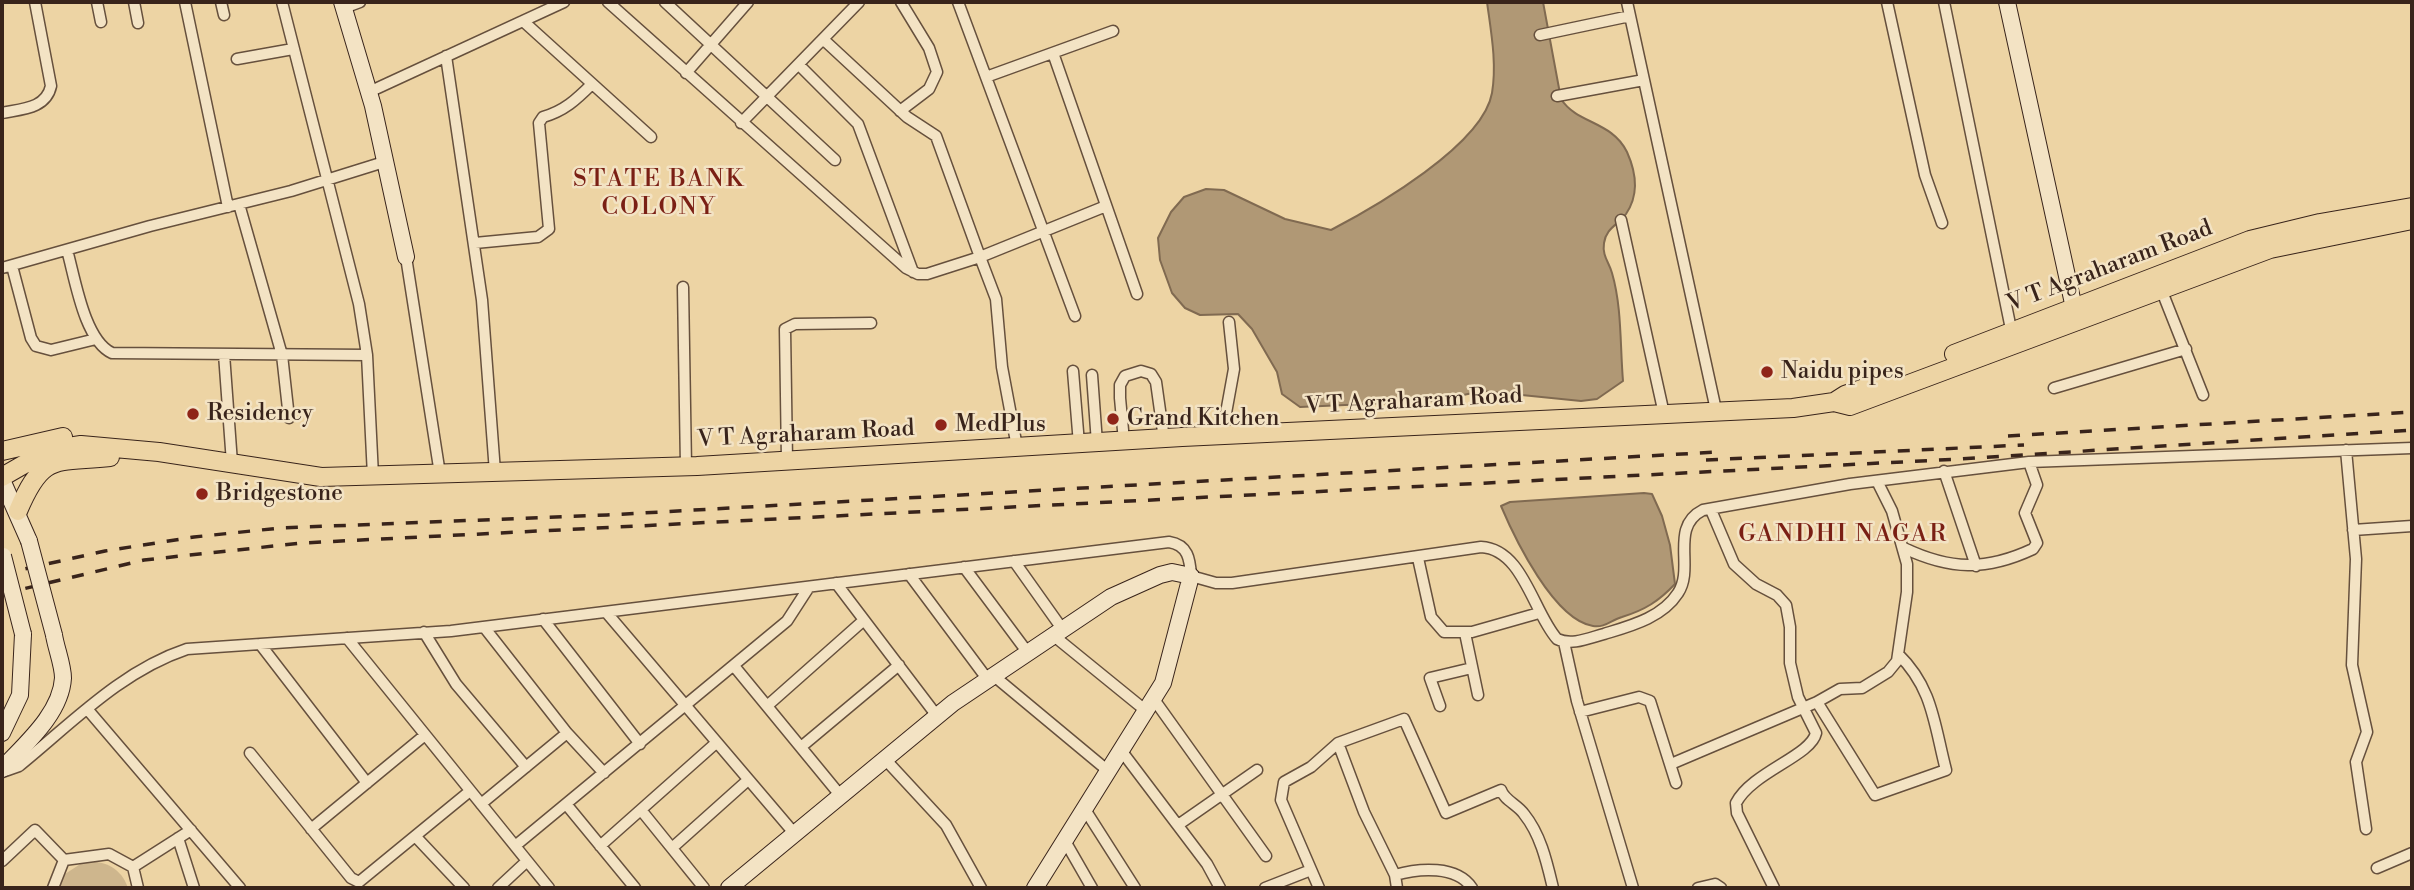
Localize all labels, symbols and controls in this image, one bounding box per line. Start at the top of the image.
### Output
district label: STATE BANK COLONY [574,166,744,222]
street label: V T Agraharam Road [2004,215,2216,319]
place label: Naidu pipes [1781,358,1904,386]
marker: Naidu pipes [1759,364,1775,380]
street label: V T Agraharam Road [1305,383,1523,421]
place label: Residency [207,400,313,428]
place label: Grand Kitchen [1127,405,1279,433]
marker: Residency [185,406,201,422]
place label: MedPlus [955,411,1046,439]
marker: Grand Kitchen [1105,411,1121,427]
street label: V T Agraharam Road [697,416,915,454]
marker: MedPlus [933,417,949,433]
place label: Bridgestone [216,480,343,508]
marker: Bridgestone [194,486,210,502]
district label: GANDHI NAGAR [1740,521,1946,549]

